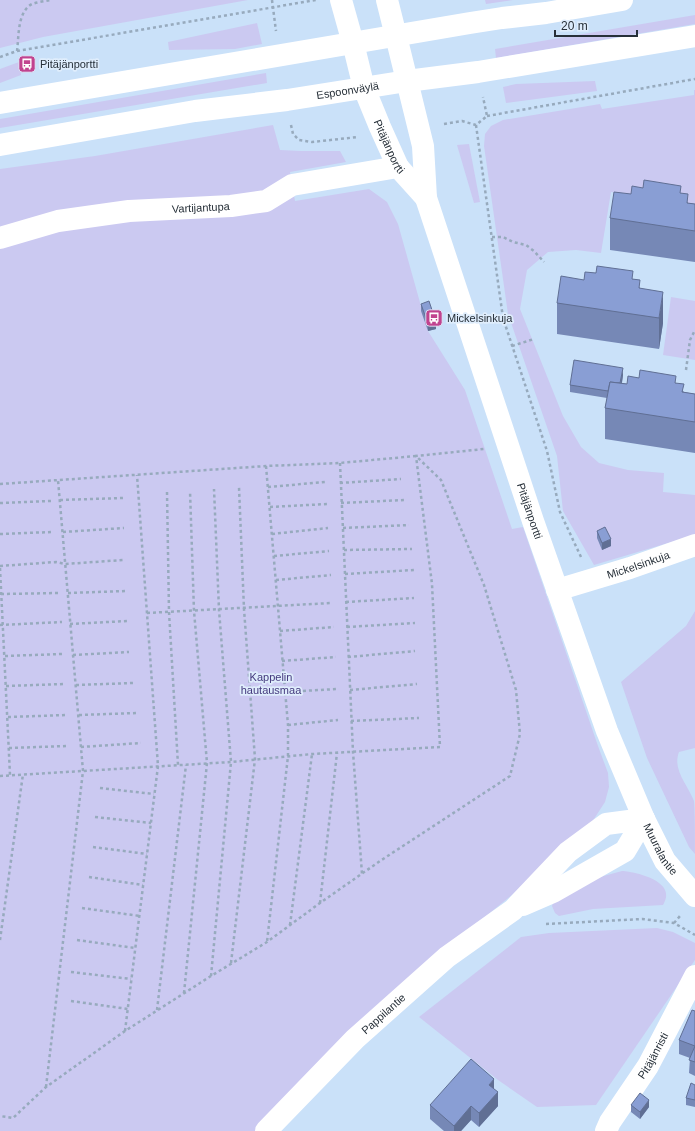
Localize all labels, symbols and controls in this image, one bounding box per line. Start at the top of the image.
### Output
scale bar [555,12,637,38]
text: 20 m [561,19,588,33]
bus stop icon: Pitäjänportti [17,54,37,74]
place label: Pitäjänportti [40,58,98,70]
street label: Espoonväylä [316,79,381,101]
street label: Pitäjänportti [372,118,407,176]
street label: Vartijantupa [172,200,231,215]
bus stop icon: Mickelsinkuja [424,308,444,328]
place label: Mickelsinkuja [447,312,513,324]
street label: Pitäjänportti [515,481,545,540]
street label: Mickelsinkuja [605,548,672,581]
park label: Kappelin hautausmaa [241,671,302,696]
street label: Muuralantie [641,821,680,877]
street label: Pappilantie [359,991,408,1036]
street label: Pitäjänristi [635,1031,670,1081]

